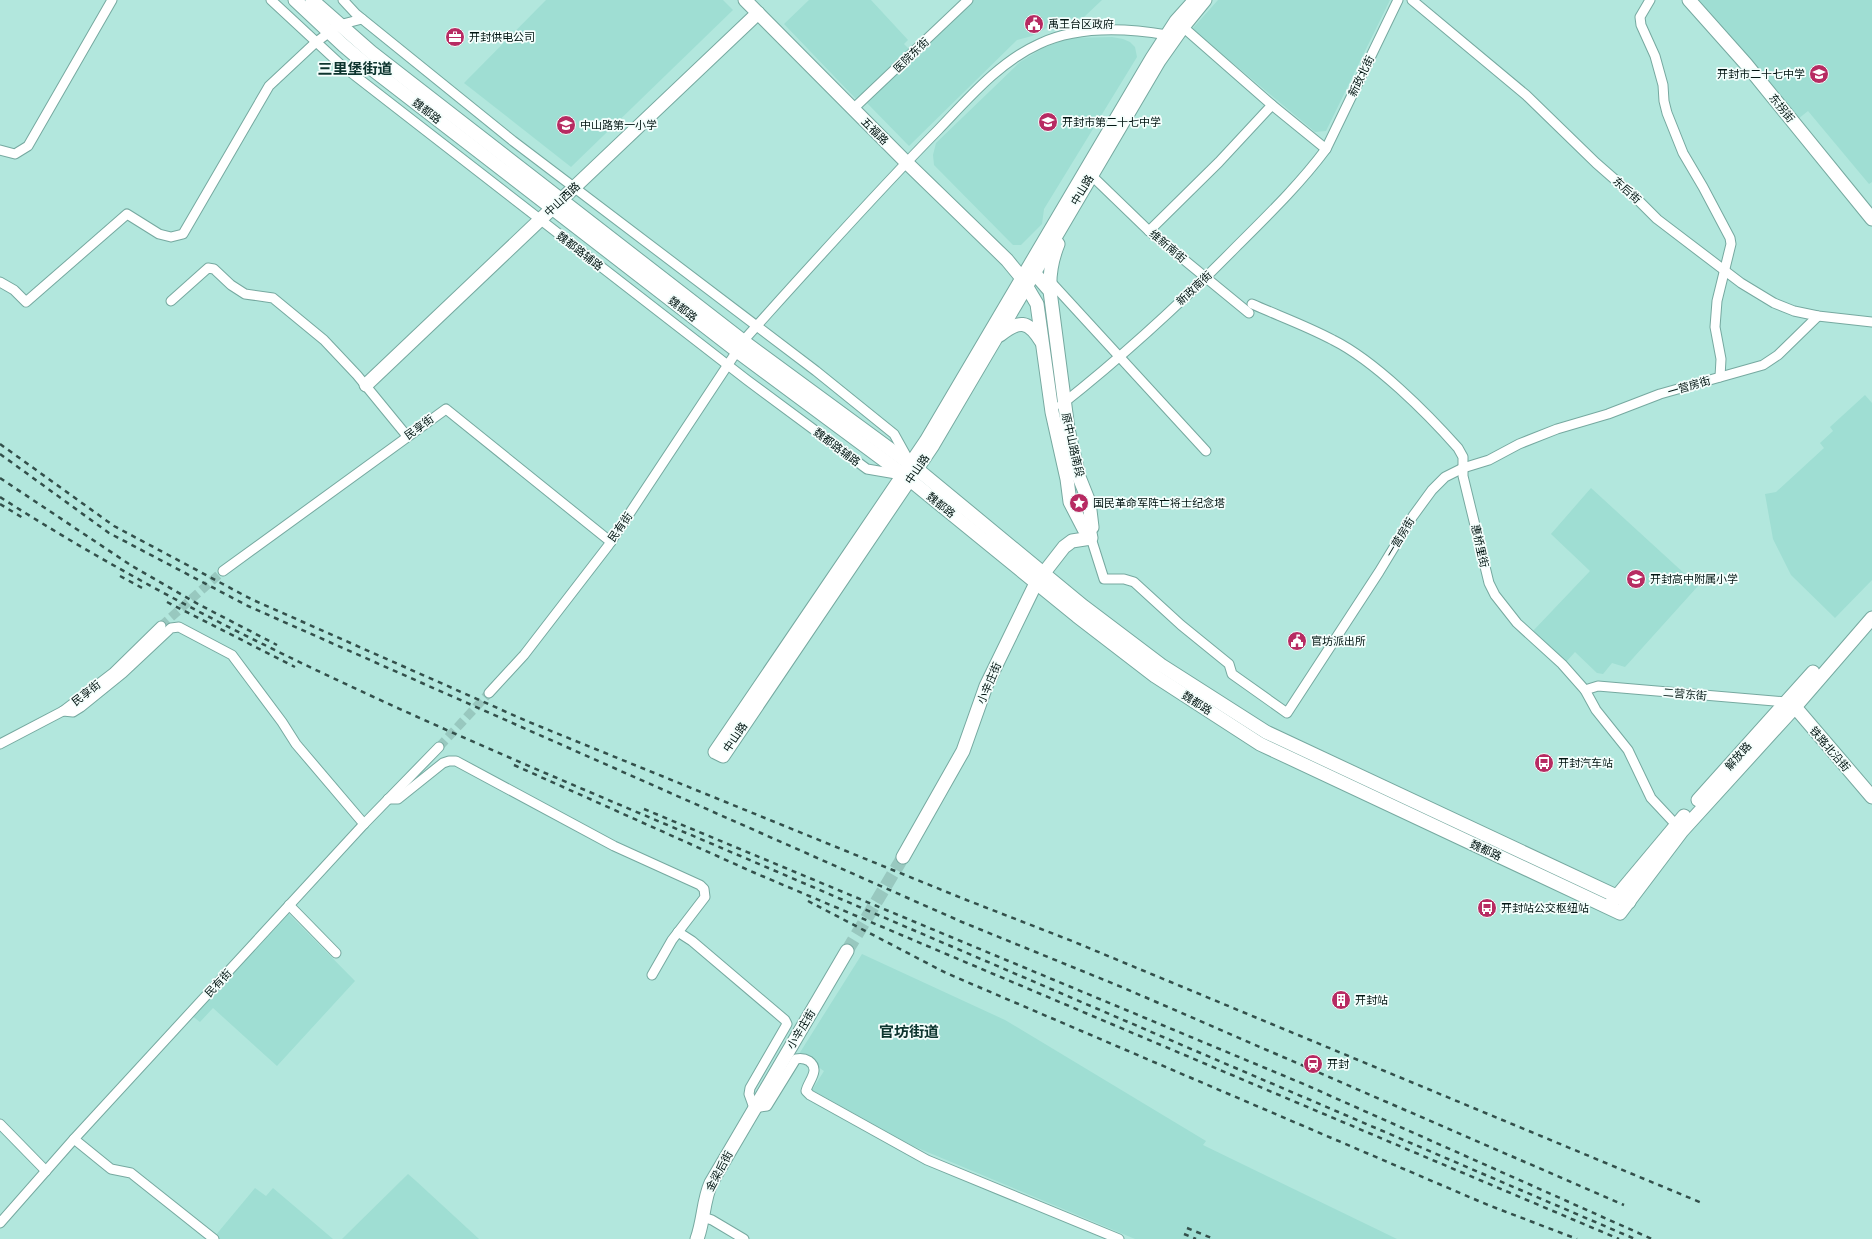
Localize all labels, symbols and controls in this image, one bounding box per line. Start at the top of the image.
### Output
public building icon: 禹王台区政府 [1023,13,1045,35]
place label: 禹王台区政府 [1048,17,1114,31]
office icon: 开封供电公司 [444,26,466,48]
place label: 开封供电公司 [469,30,535,44]
street label: 医院东街 [890,35,932,75]
street label: 新政北街 [1345,53,1377,99]
district label: 三里堡街道 [317,59,393,78]
school or university icon: 开封市二十七中学 [1808,63,1830,85]
place label: 开封市二十七中学 [1717,67,1805,81]
street label: 东拐街 [1766,91,1798,125]
street label: 魏都路 [410,95,444,127]
school or university icon: 开封市第二十七中学 [1037,111,1059,133]
school or university icon: 中山路第一小学 [555,114,577,136]
street label: 五福路 [858,114,892,148]
place label: 开封市第二十七中学 [1062,115,1161,129]
place label: 中山路第一小学 [580,118,657,132]
street label: 中山路 [1068,172,1096,208]
street label: 东后街 [1610,174,1644,206]
street label: 中山西路 [541,179,583,219]
street label: 维新南街 [1147,226,1189,266]
street label: 魏都路辅路 [554,229,606,273]
street label: 新政南街 [1173,268,1215,308]
street label: 魏都路 [666,293,700,325]
street label: 一营房街 [1666,373,1712,399]
street label: 原中山路南段 [1059,411,1087,479]
street label: 民享街 [402,412,436,442]
street label: 魏都路辅路 [811,425,863,469]
street label: 中山路 [902,451,932,487]
street label: 魏都路 [924,489,958,521]
place icon: 国民革命军阵亡将士纪念塔 [1068,492,1090,514]
place label: 国民革命军阵亡将士纪念塔 [1093,496,1225,510]
street label: 民有街 [605,509,635,545]
street label: 一营房街 [1383,515,1417,559]
street label: 惠桥里街 [1468,523,1492,569]
school or university icon: 开封高中附属小学 [1625,568,1647,590]
place label: 开封高中附属小学 [1650,572,1738,586]
public building icon: 官坊派出所 [1286,630,1308,652]
place label: 官坊派出所 [1311,634,1366,648]
street label: 小辛庄街 [974,660,1004,706]
street label: 民享街 [69,677,103,709]
street label: 二营东街 [1662,685,1708,703]
street label: 魏都路 [1179,688,1215,718]
street label: 中山路 [720,719,750,755]
street label: 铁路北沿街 [1807,724,1853,774]
street label: 解放路 [1722,739,1754,773]
bus stop icon: 开封汽车站 [1533,752,1555,774]
place label: 开封汽车站 [1558,756,1613,770]
street label: 魏都路 [1468,837,1504,863]
bus stop icon: 开封站公交枢纽站 [1476,897,1498,919]
place label: 开封站公交枢纽站 [1501,901,1589,915]
street label: 民有街 [202,966,234,1000]
building icon: 开封站 [1330,989,1352,1011]
place label: 开封站 [1355,993,1388,1007]
street label: 小辛庄街 [784,1007,818,1051]
district label: 官坊街道 [879,1022,939,1041]
station icon: 开封 [1302,1053,1324,1075]
place label: 开封 [1327,1057,1349,1071]
street label: 金梁后街 [702,1148,736,1194]

